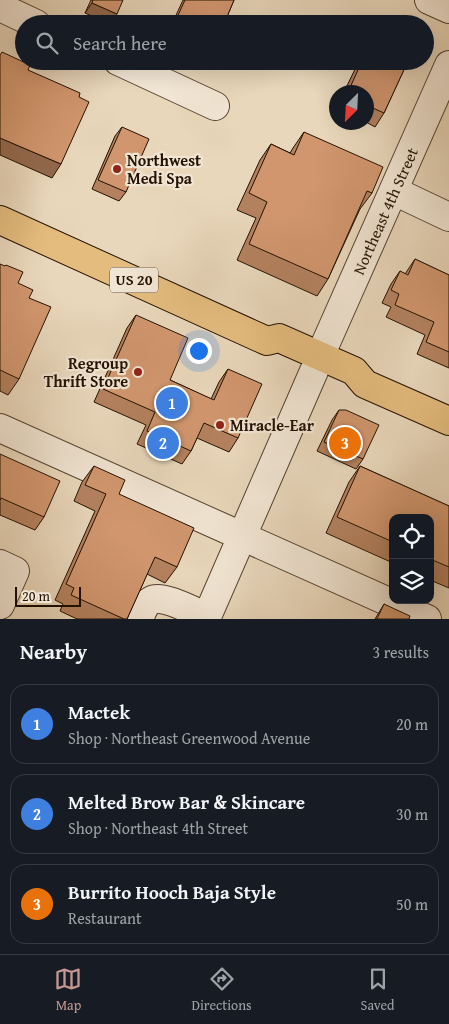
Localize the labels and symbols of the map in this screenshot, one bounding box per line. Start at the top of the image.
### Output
north arrow [329,85,374,130]
street label: Northeast 4th Street [346,143,424,278]
place label: Northwest Medi Spa [127,148,201,190]
marker: Northwest Medi Spa [111,163,123,175]
road number: US 20 [110,268,158,292]
your location [186,338,212,364]
place label: Regroup Thrift Store [44,351,128,393]
marker: Regroup Thrift Store [132,366,144,378]
pin: 1 [156,384,188,422]
place label: Miracle-Ear [230,413,315,437]
marker: Miracle-Ear [214,419,226,431]
pin: 2 [147,424,179,462]
pin: 3 [329,424,361,462]
scale bar [15,584,81,607]

